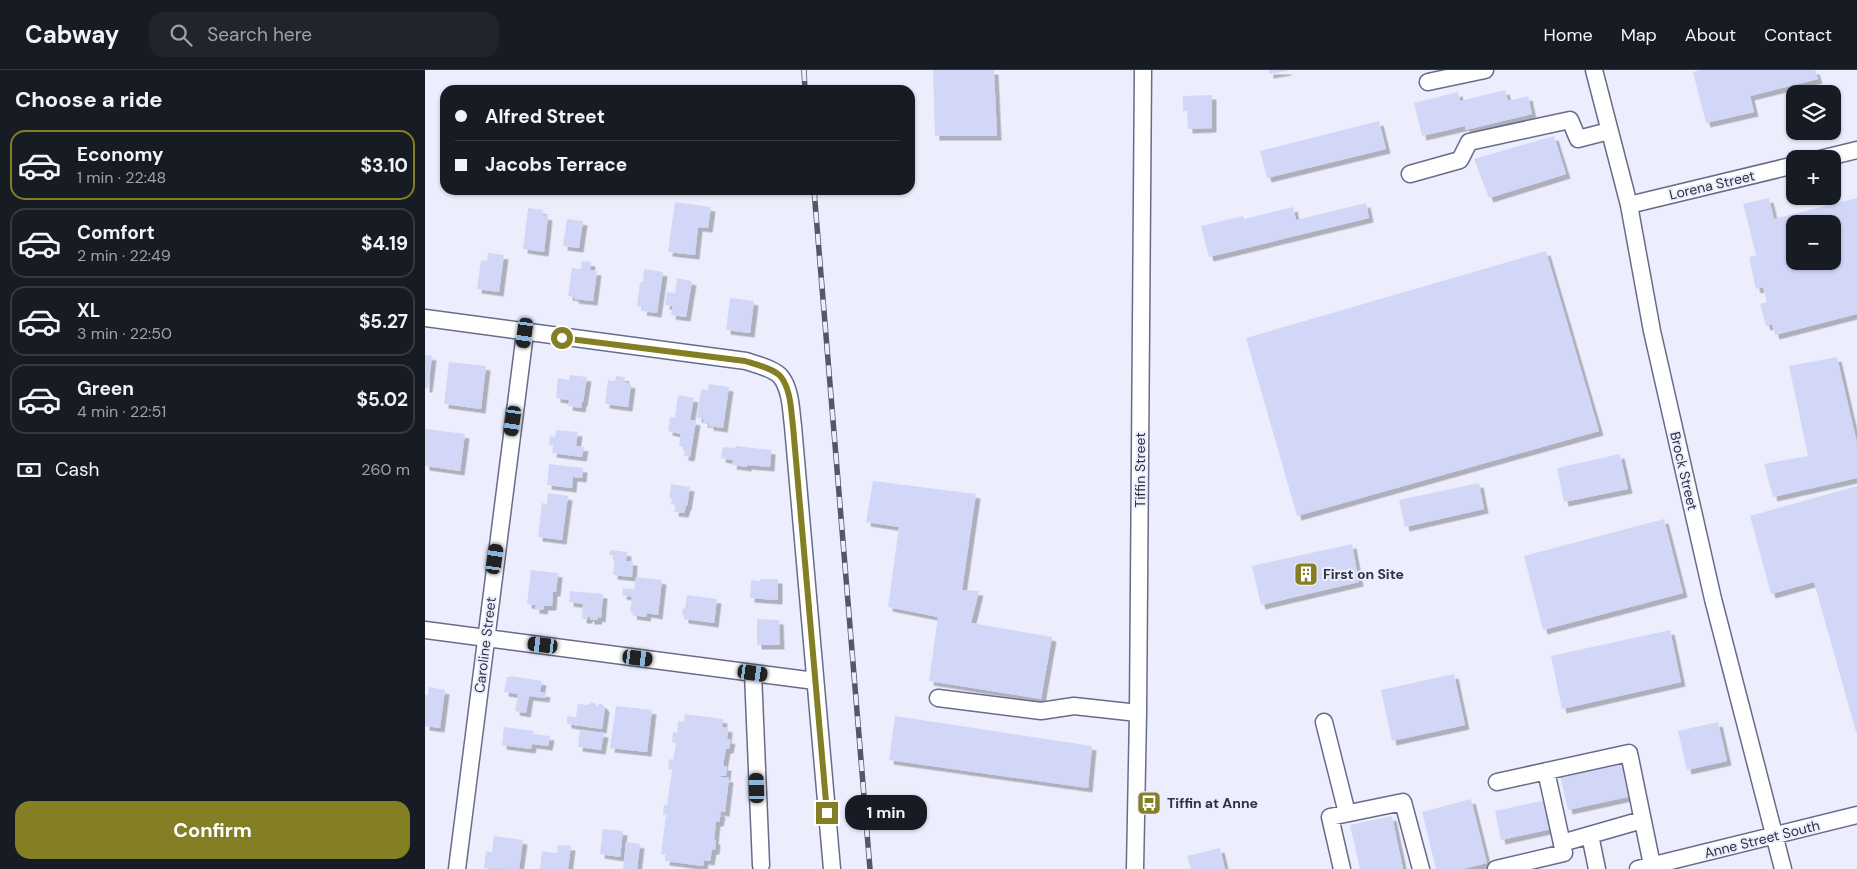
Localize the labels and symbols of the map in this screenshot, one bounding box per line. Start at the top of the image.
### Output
street label: Lorena Street [1667,166,1757,204]
car [515,317,534,349]
route start [551,327,573,349]
car [503,405,522,437]
street label: Brock Street [1666,430,1702,512]
street label: Tiffin Street [1131,432,1149,508]
car [485,543,504,575]
building icon: First on Site [1293,561,1319,587]
place label: First on Site [1323,565,1404,583]
street label: Caroline Street [470,596,500,694]
car [527,636,558,654]
car [622,649,653,667]
car [737,663,768,683]
car [748,773,765,803]
bus stop icon: Tiffin at Anne [1136,790,1162,816]
place label: Tiffin at Anne [1167,794,1258,812]
callout: 1 min [845,796,927,830]
route end [816,802,838,824]
street label: Anne Street South [1702,816,1822,862]

